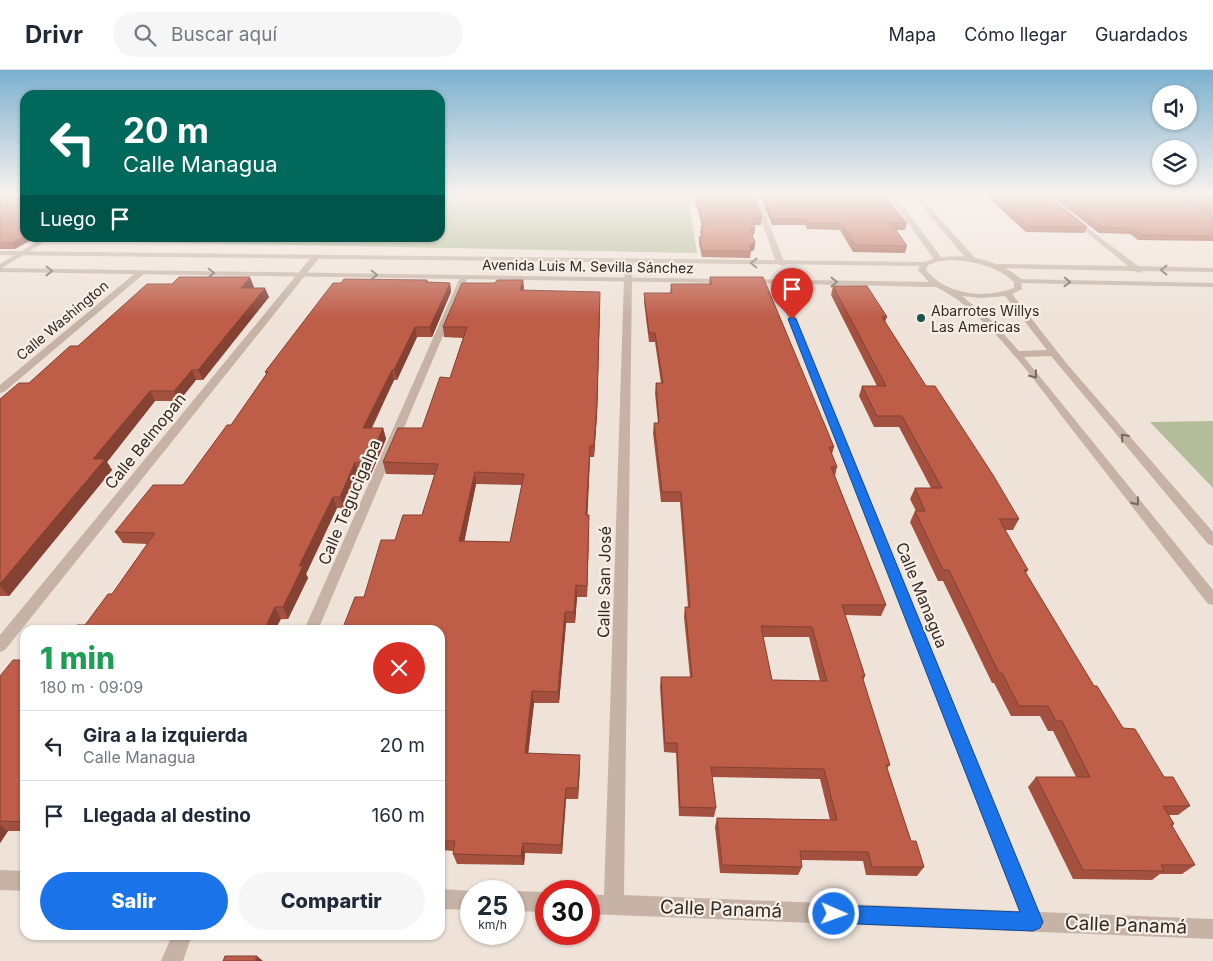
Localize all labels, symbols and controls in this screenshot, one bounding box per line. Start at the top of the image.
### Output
search box [113,12,463,57]
text: Drivr [25,20,83,49]
icon: search [131,21,159,49]
text: Buscar aquí [171,23,277,46]
text: Mapa [889,24,936,45]
text: Cómo llegar [964,24,1067,45]
text: Guardados [1095,24,1188,45]
map controls [1152,85,1197,185]
button: sound [1152,85,1197,130]
text: 20 m [123,109,209,151]
icon: left [40,110,105,175]
button: layers [1152,140,1197,185]
text: Calle Managua [123,151,278,177]
icon: arrive [106,205,134,233]
text: Luego [40,208,96,231]
street label: Avenida Luis M. Sevilla Sánchez [482,256,694,276]
one-way arrow [749,258,757,268]
one-way arrow [1160,264,1168,275]
one-way arrow [45,265,53,276]
one-way arrow [208,268,215,278]
pin [771,268,813,319]
one-way arrow [370,270,378,280]
icon: arrive [778,275,806,303]
street label: Calle Washington [13,277,111,363]
one-way arrow [830,277,838,287]
one-way arrow [1064,277,1071,287]
place label: Abarrotes Willys Las Americas [931,302,1039,335]
marker: Abarrotes Willys Las Americas [915,312,927,324]
one-way arrow [1029,369,1037,378]
street label: Calle Belmopan [100,389,190,493]
one-way arrow [1121,434,1130,443]
street label: Calle Tegucigalpa [314,436,384,568]
one-way arrow [1130,496,1138,505]
street label: Calle San José [593,526,615,638]
street label: Calle Managua [892,539,952,651]
text: 1 min [40,640,115,676]
button: close [373,642,425,694]
text: 180 m · 09:09 [40,677,143,697]
text: Gira a la izquierda [83,724,248,747]
icon: left [40,732,68,760]
text: 20 m [379,734,425,757]
text: Calle Managua [83,747,195,767]
icon: arrive [40,802,68,830]
text: Llegada al destino [83,804,251,827]
text: 160 m [372,804,425,827]
button: Salir [40,872,228,930]
button: Compartir [238,872,425,930]
speed limit sign: 30 [535,880,600,945]
position arrow [807,887,859,939]
text: 25 [477,891,508,921]
street label: Calle Panamá [660,895,782,923]
street label: Calle Panamá [1065,911,1187,939]
text: km/h [478,917,507,932]

